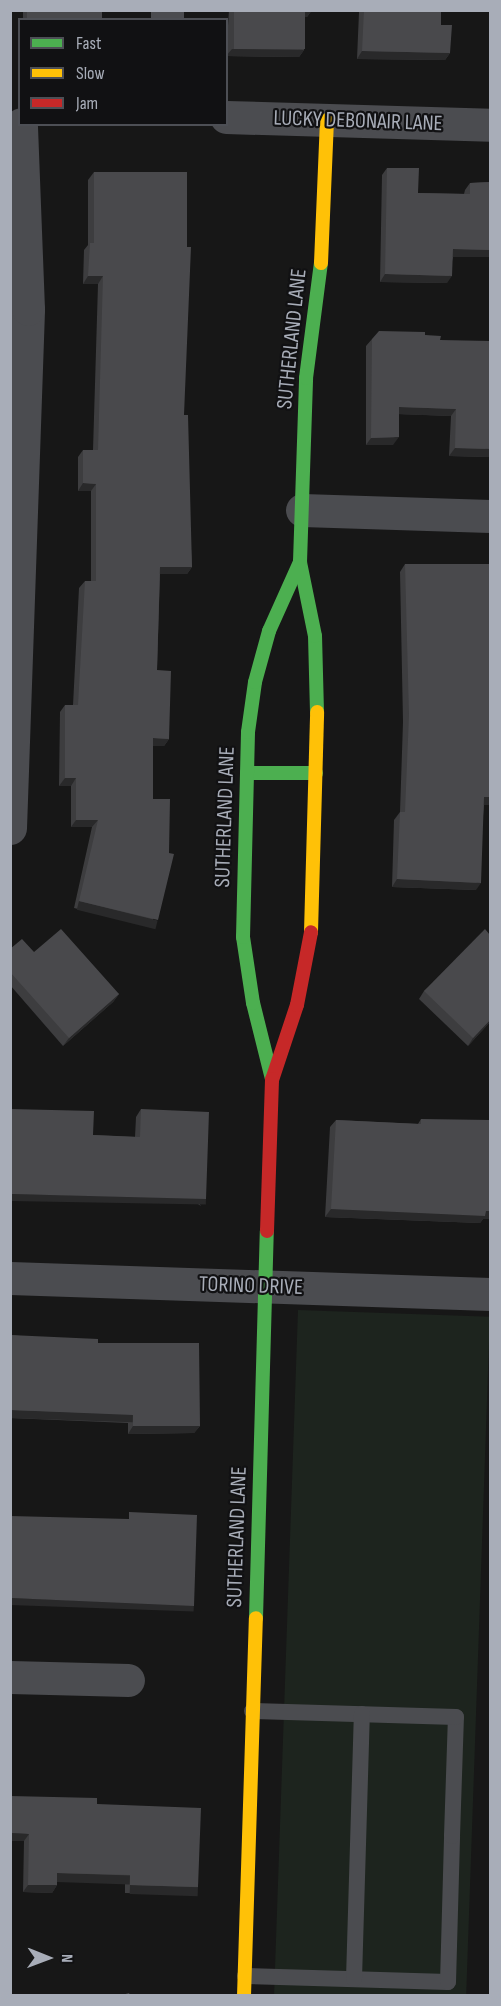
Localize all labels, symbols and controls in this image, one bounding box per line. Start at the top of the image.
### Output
legend [18,18,228,126]
text: Fast [76,33,101,54]
text: Slow [76,63,105,84]
text: Jam [76,93,98,114]
street label: LUCKY DEBONAIR LANE [273,105,443,137]
street label: SUTHERLAND LANE [272,267,312,411]
street label: SUTHERLAND LANE [209,746,241,888]
street label: TORINO DRIVE [199,1271,303,1301]
street label: SUTHERLAND LANE [221,1466,253,1608]
north arrow [18,1928,78,1988]
text: N [57,1954,76,1963]

